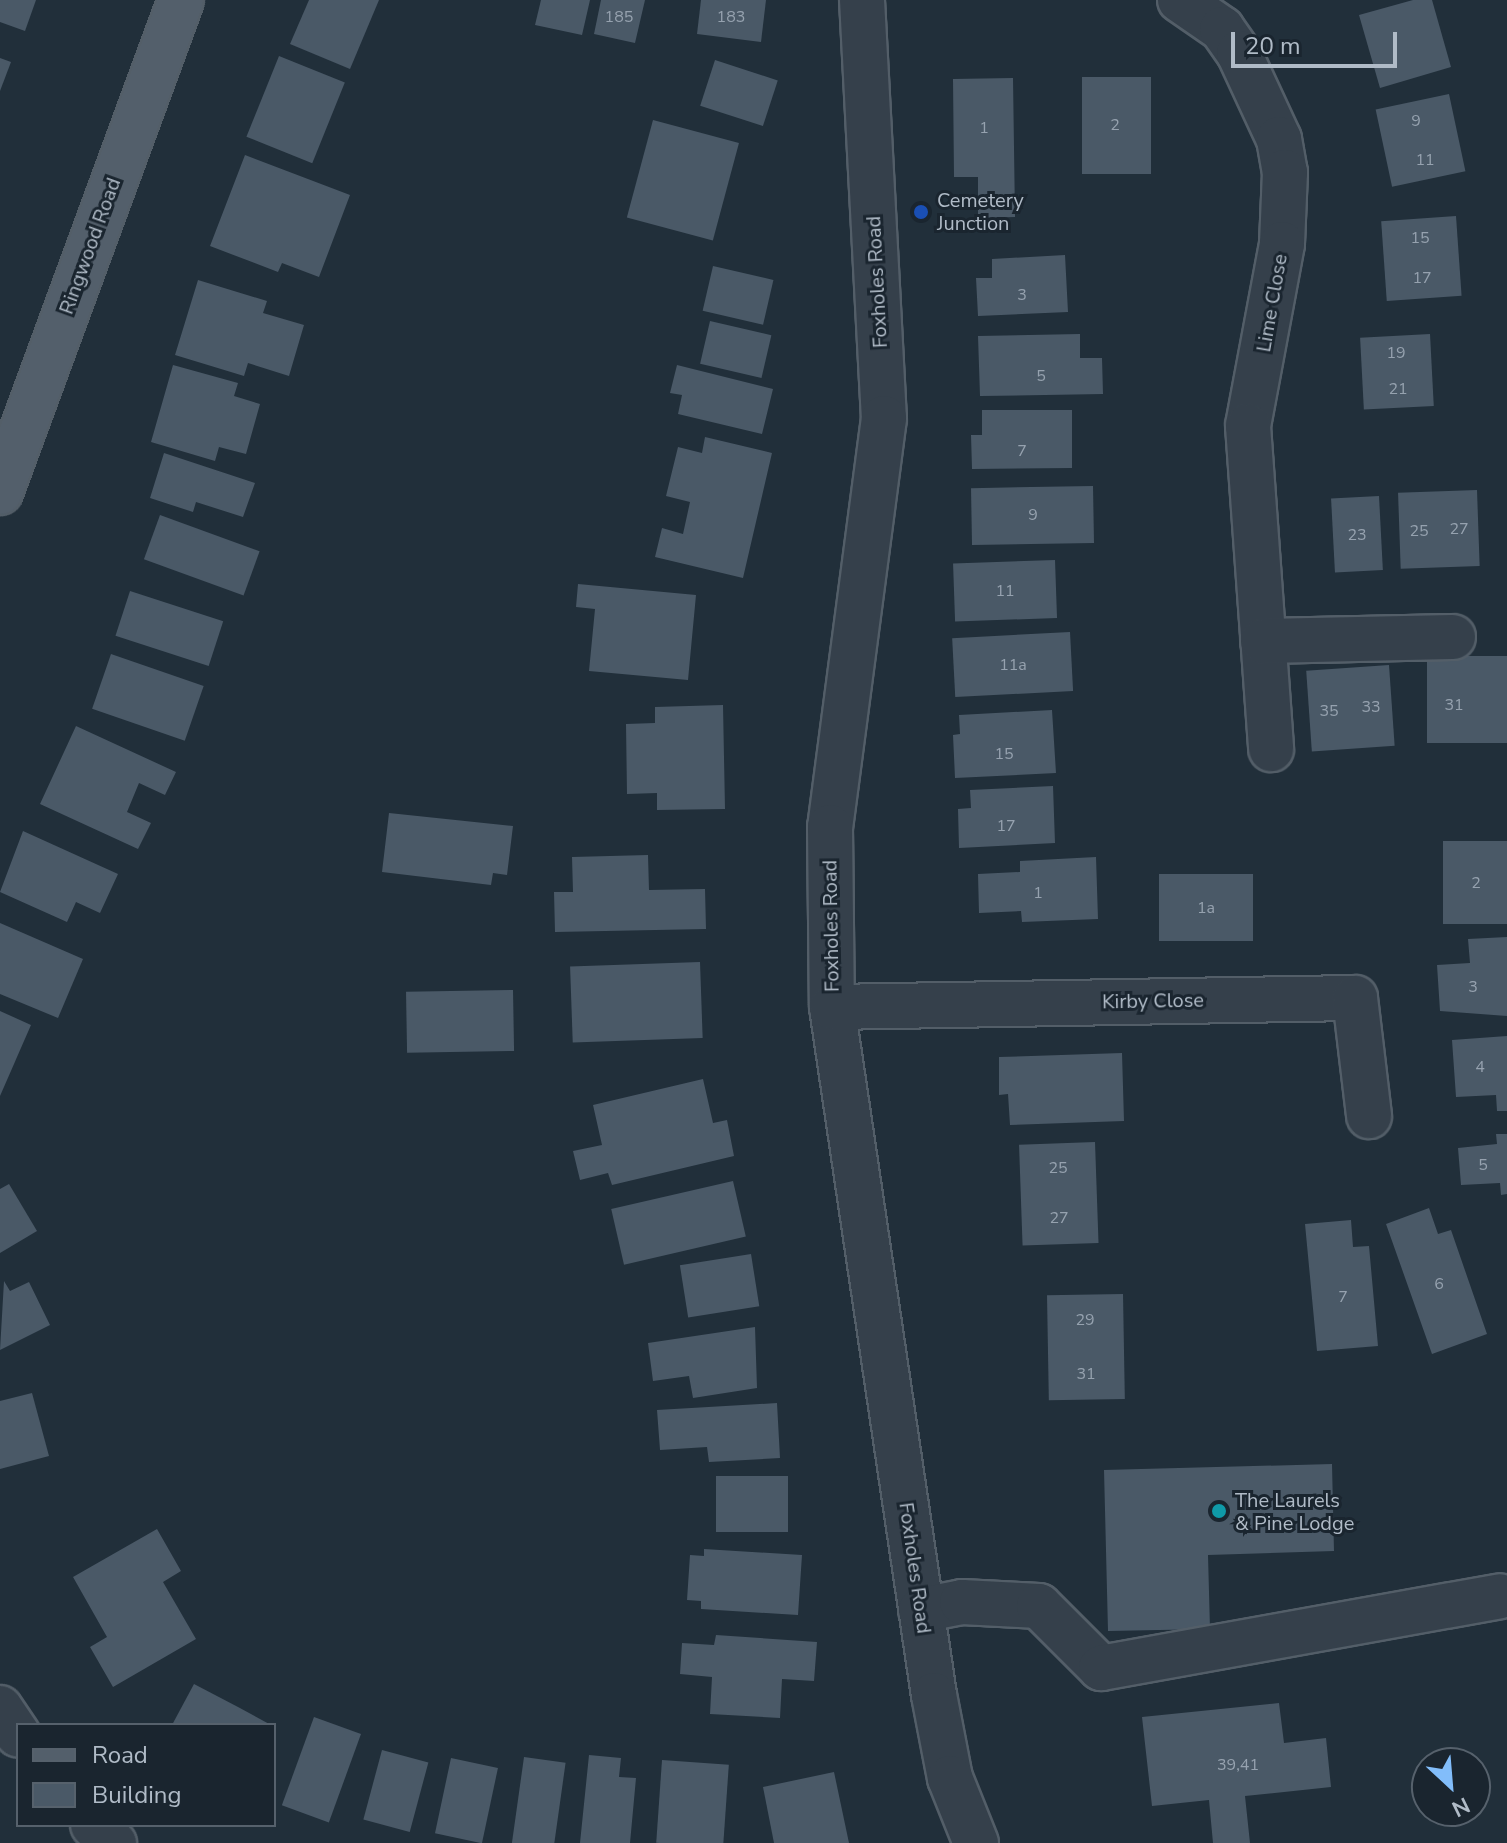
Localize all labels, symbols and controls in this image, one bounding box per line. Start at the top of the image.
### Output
house number: 185 [605,7,633,27]
house number: 183 [717,7,745,27]
scale bar [1235,16,1401,66]
text: 20 m [1245,30,1301,62]
house number: 9 [1411,111,1421,131]
house number: 2 [1110,115,1120,135]
house number: 1 [979,118,989,138]
house number: 11 [1415,150,1435,170]
street label: Ringwood Road [54,175,126,317]
place label: Cemetery Junction [937,188,1024,235]
marker: Cemetery Junction [912,203,930,221]
street label: Foxholes Road [862,215,892,349]
house number: 15 [1410,228,1430,248]
street label: Lime Close [1252,252,1292,354]
house number: 17 [1412,268,1432,288]
house number: 3 [1017,285,1027,305]
house number: 19 [1386,343,1406,363]
house number: 5 [1036,366,1046,386]
house number: 21 [1388,379,1408,399]
house number: 7 [1017,441,1027,461]
house number: 9 [1028,505,1038,525]
house number: 27 [1449,519,1469,539]
house number: 25 [1409,521,1429,541]
house number: 23 [1347,525,1367,545]
house number: 11 [995,581,1015,601]
house number: 11a [999,655,1027,675]
house number: 31 [1444,695,1464,715]
house number: 33 [1361,697,1381,717]
house number: 35 [1319,701,1339,721]
house number: 15 [994,744,1014,764]
house number: 17 [996,816,1016,836]
street label: Foxholes Road [818,860,844,992]
house number: 2 [1471,873,1481,893]
house number: 1 [1033,883,1043,903]
house number: 1a [1197,898,1215,918]
house number: 3 [1468,977,1478,997]
street label: Kirby Close [1102,988,1204,1014]
house number: 4 [1475,1057,1485,1077]
house number: 5 [1478,1155,1488,1175]
house number: 25 [1048,1158,1068,1178]
house number: 27 [1049,1208,1069,1228]
house number: 6 [1434,1274,1444,1294]
house number: 7 [1338,1287,1348,1307]
house number: 29 [1075,1310,1095,1330]
house number: 31 [1076,1364,1096,1384]
place label: The Laurels & Pine Lodge [1235,1488,1354,1535]
street label: Foxholes Road [894,1501,936,1635]
marker: The Laurels & Pine Lodge [1210,1502,1228,1520]
legend [16,1723,276,1827]
text: Road [92,1739,148,1771]
north arrow [1411,1747,1491,1827]
house number: 39,41 [1217,1755,1259,1775]
text: Building [92,1779,182,1811]
text: N [1447,1790,1475,1824]

